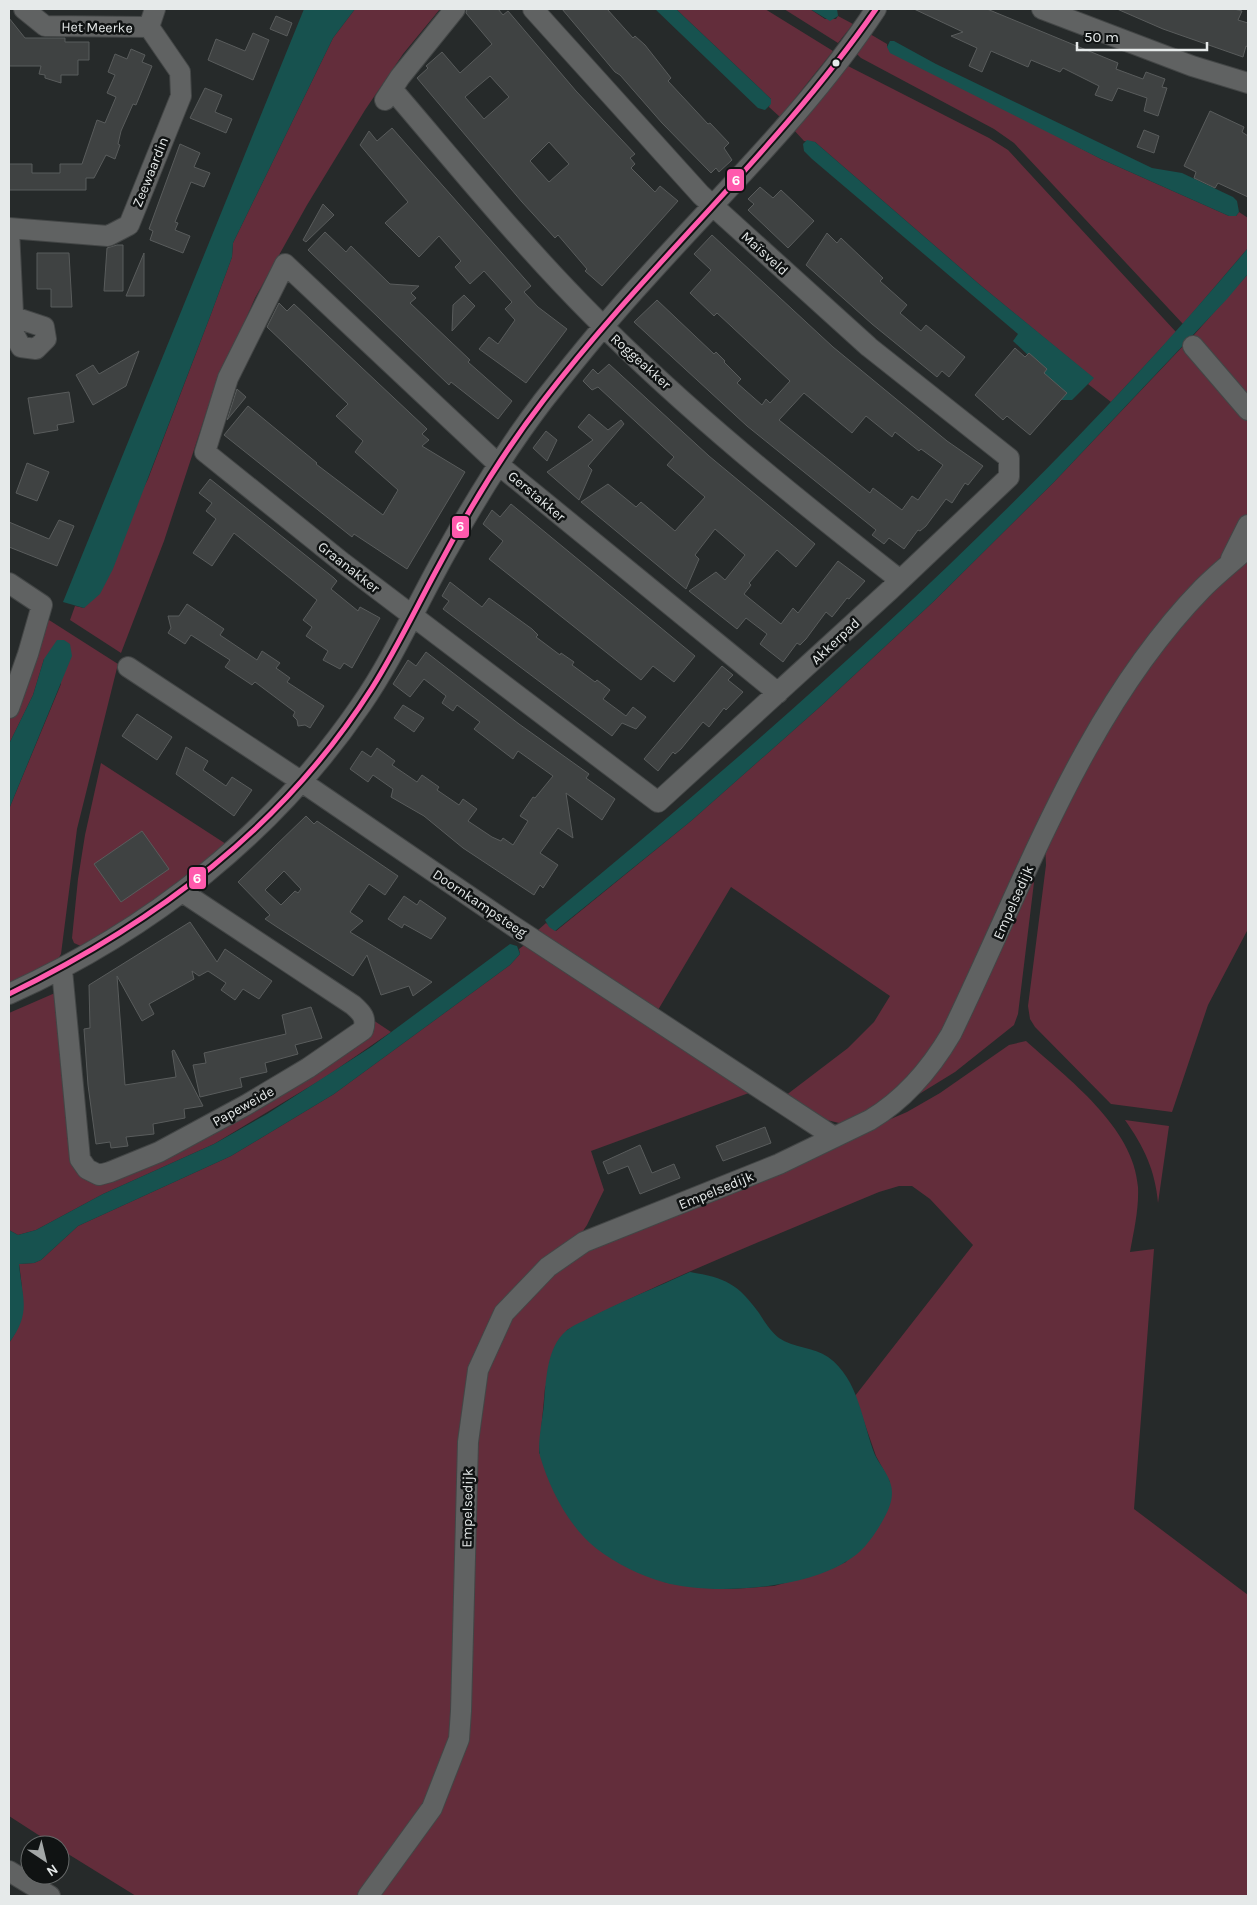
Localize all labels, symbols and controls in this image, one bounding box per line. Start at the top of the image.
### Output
street label: Het Meerke [61,18,133,37]
scale bar [1077,20,1207,52]
text: 50 m [1084,28,1119,46]
unlabelled marker [831,58,841,68]
street label: Zeewaardin [129,135,172,210]
line badge: 6 [726,168,745,192]
text: 6 [732,172,740,189]
street label: Maïsveld [738,228,792,279]
street label: Roggeakker [607,330,675,393]
street label: Gerstakker [505,467,570,526]
line badge: 6 [451,515,470,539]
text: 6 [456,518,464,535]
street label: Graanakker [314,538,384,597]
street label: Akkerpad [808,615,863,668]
street label: Empelsedijk [990,862,1037,942]
line badge: 6 [188,866,207,890]
street label: Doornkampsteeg [429,866,530,941]
text: 6 [193,870,201,887]
street label: Papeweide [209,1083,277,1130]
street label: Empelsedijk [676,1168,756,1213]
street label: Empelsedijk [458,1468,477,1548]
north arrow [20,1835,70,1885]
text: N [43,1860,61,1880]

